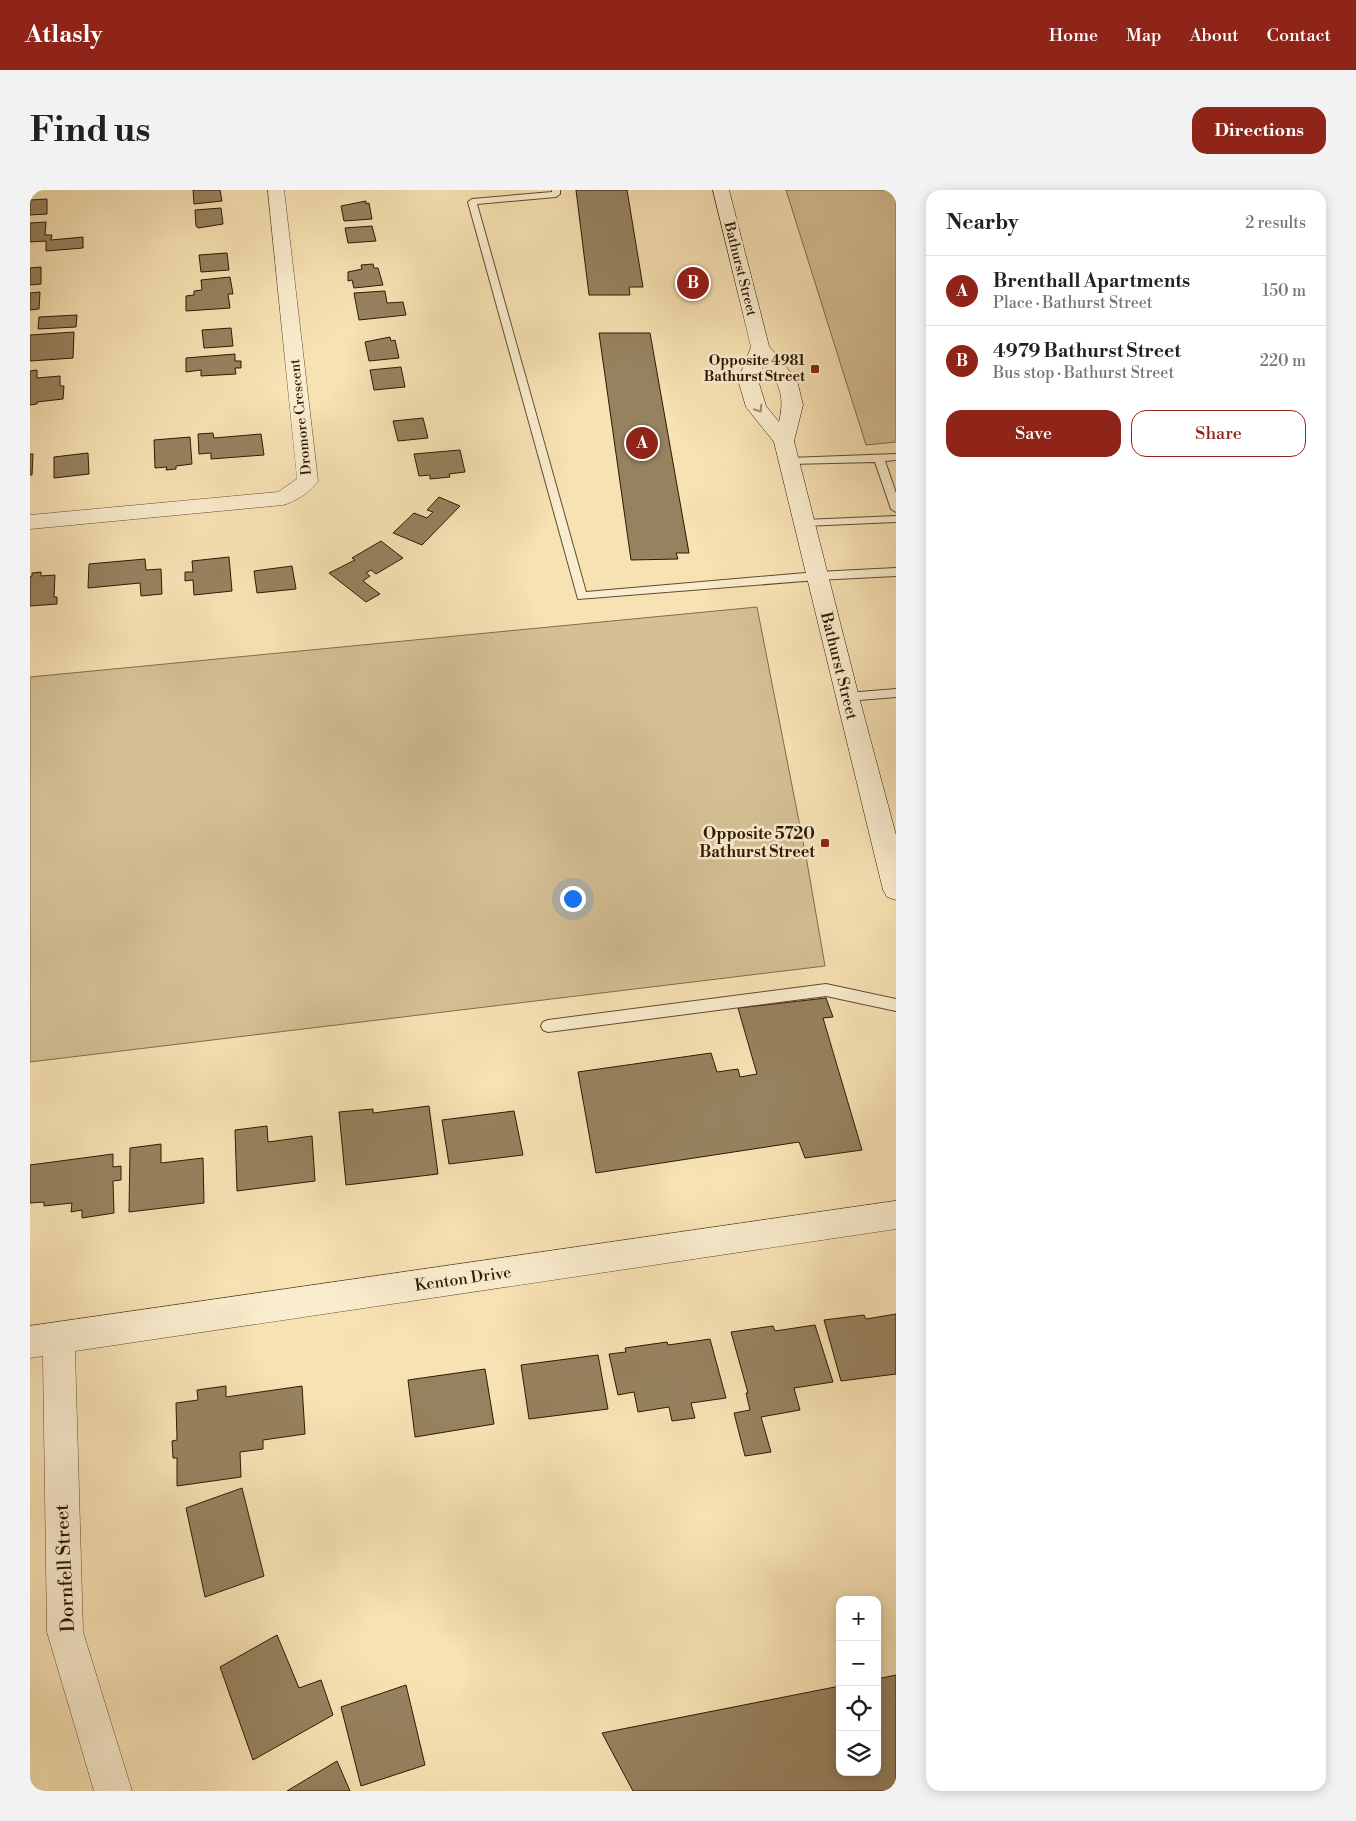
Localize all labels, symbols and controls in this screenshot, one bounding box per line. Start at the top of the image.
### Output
text: Atlasly [25,20,102,50]
text: Home [1049,24,1098,47]
text: Map [1126,24,1162,47]
text: About [1190,24,1239,47]
text: Contact [1267,24,1331,47]
button: Directions [1192,107,1326,154]
text: Find us [30,109,150,152]
text: Nearby [946,210,1019,236]
text: 2 results [1245,213,1306,233]
street label: Bathurst Street [719,219,760,318]
pin: B [677,264,709,302]
text: Brenthall Apartments [993,269,1190,293]
text: A [956,281,968,301]
text: 150 m [1262,281,1306,301]
text: Place · Bathurst Street [993,293,1153,313]
text: 4979 Bathurst Street [993,339,1181,363]
text: B [956,351,968,371]
text: 220 m [1260,351,1306,371]
place label: Opposite 4981 Bathurst Street [704,352,806,386]
street label: Dromore Crescent [286,358,316,476]
marker: Opposite 4981 Bathurst Street [809,363,821,375]
text: Bus stop · Bathurst Street [993,363,1174,383]
one-way arrow [752,403,762,412]
button: Save [946,410,1121,457]
button: Share [1131,410,1306,457]
pin: A [626,424,658,462]
street label: Bathurst Street [816,609,862,722]
place label: Opposite 5720 Bathurst Street [699,824,815,862]
marker: Opposite 5720 Bathurst Street [819,837,831,849]
your location [560,886,586,912]
street label: Kenton Drive [413,1262,513,1296]
street label: Dornfell Street [50,1503,80,1633]
map controls [836,1596,881,1776]
button: + [836,1596,881,1641]
button: − [836,1641,881,1686]
button: locate [836,1686,881,1731]
button: layers [836,1731,881,1776]

